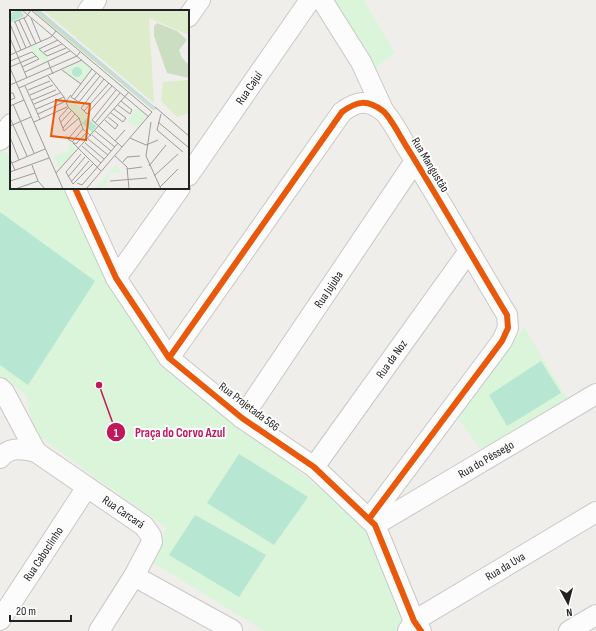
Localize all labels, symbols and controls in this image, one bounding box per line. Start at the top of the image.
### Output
inset map [10,10,189,189]
street label: Rua Cajuí [232,68,266,107]
street label: Rua Mangustão [408,135,452,195]
street label: Rua Jujuba [311,268,347,311]
street label: Rua da Noz [373,336,411,381]
street label: Rua Projetada 566 [216,379,282,435]
callout: Praça do Corvo Azul [106,420,233,445]
text: Praça do Corvo Azul [135,425,225,441]
text: 1 [114,426,119,441]
street label: Rua do Pêssego [455,437,516,481]
street label: Rua Carcará [100,492,148,532]
street label: Rua Caboclinho [20,524,67,584]
street label: Rua da Uva [483,549,528,584]
north arrow [548,583,588,623]
scale bar [10,597,71,623]
text: 20 m [16,604,36,619]
text: N [565,606,573,619]

